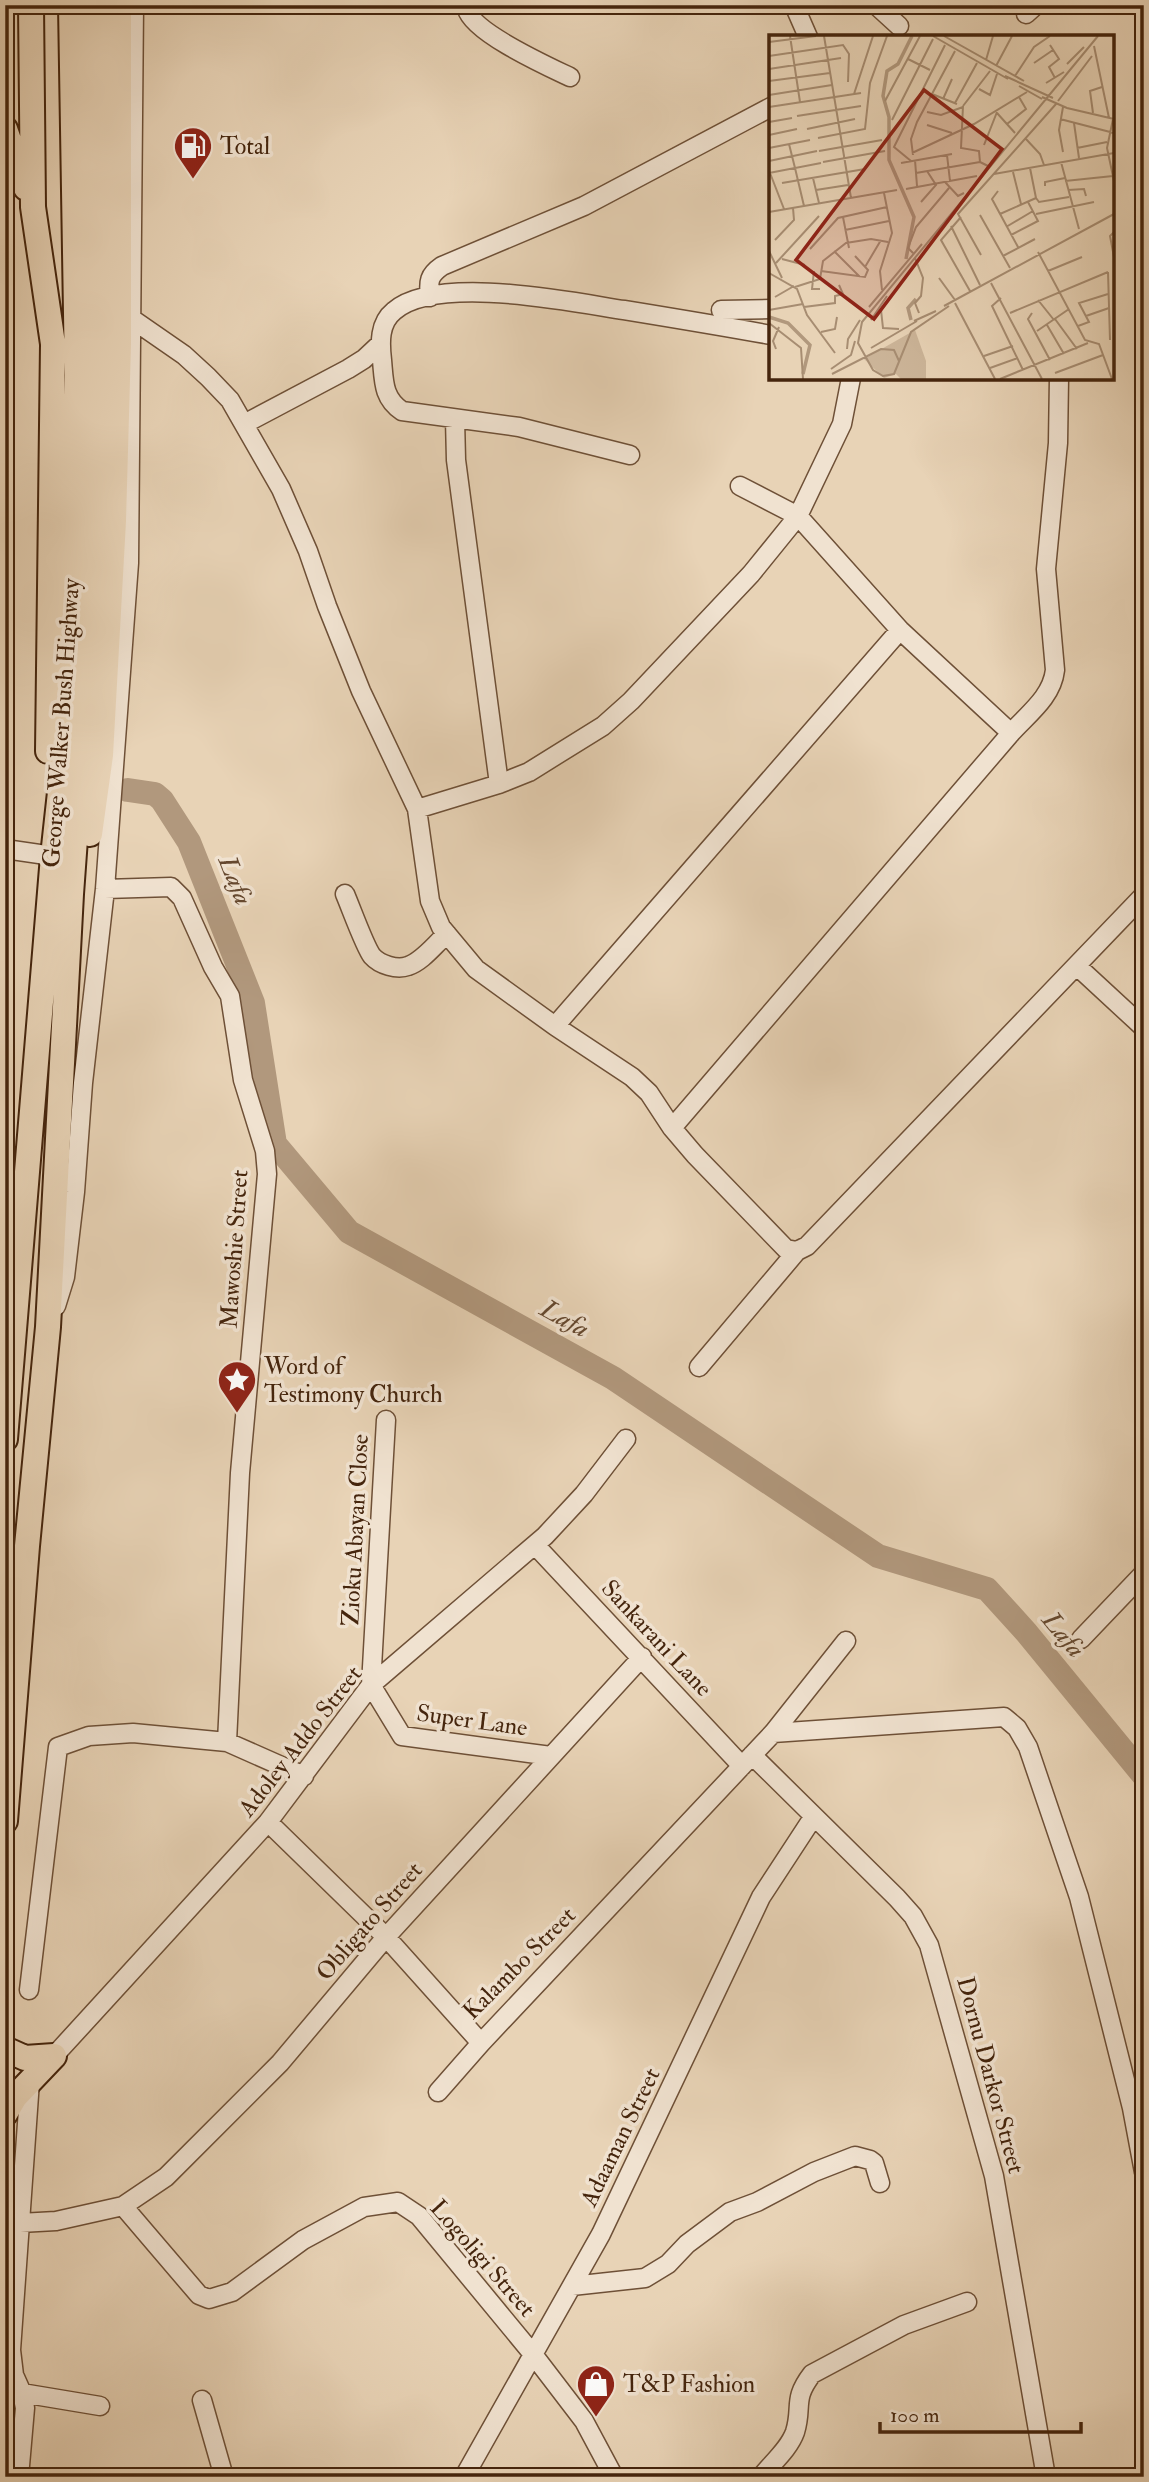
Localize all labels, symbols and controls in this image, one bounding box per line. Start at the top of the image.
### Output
inset map [769,35,1114,380]
fuel station icon: Total [172,125,214,180]
place label: Total [220,131,270,162]
street label: George Walker Bush Highway [36,577,87,869]
water label: Lafa [210,850,259,910]
street label: Mawoshie Street [213,1169,256,1329]
water label: Lafa [534,1292,594,1345]
place label: Word of Testimony Church [263,1351,443,1410]
place icon: Word of Testimony Church [216,1359,258,1414]
street label: Zioku Abayan Close [335,1433,376,1627]
street label: Sankarani Lane [594,1573,719,1703]
water label: Lafa [1034,1604,1092,1664]
street label: Adoley Addo Street [231,1659,369,1824]
street label: Super Lane [415,1697,529,1744]
street label: Obligato Street [309,1855,430,1987]
street label: Kalambo Street [456,1900,583,2026]
street label: Dornu Darkor Street [949,1973,1032,2177]
street label: Adaaman Street [573,2063,667,2213]
street label: Logoligi Street [423,2193,542,2324]
shop icon: T&P Fashion [575,2363,617,2418]
place label: T&P Fashion [623,2369,755,2400]
scale bar [880,2391,1081,2435]
text: 100 m [890,2402,940,2429]

